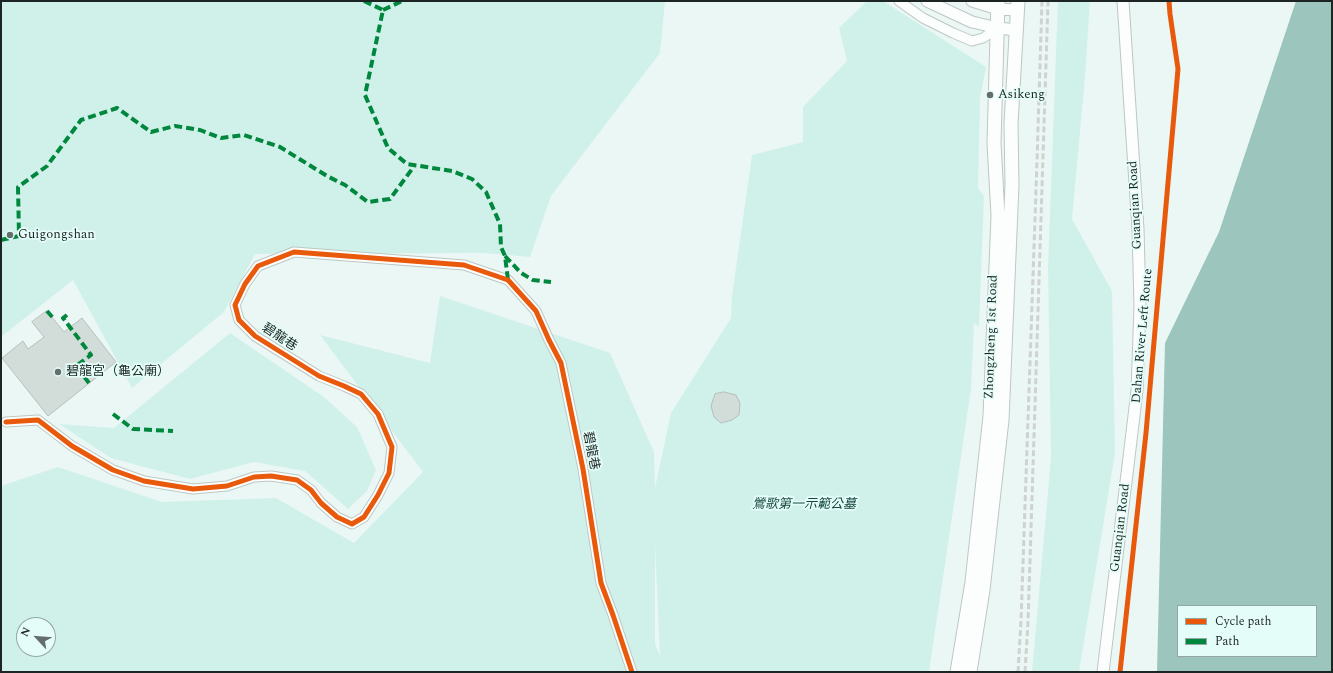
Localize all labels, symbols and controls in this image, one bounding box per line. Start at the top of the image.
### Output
place label: Asikeng [998,87,1045,103]
marker: Asikeng [985,90,995,100]
street label: Guanqian Road [1126,160,1146,250]
place label: Guigongshan [18,227,95,243]
marker: Guigongshan [5,230,15,240]
street label: Dahan River Left Route [1129,268,1157,404]
street label: Zhongzheng 1st Road [982,275,1002,399]
street label: 碧龍巷 [258,321,300,355]
place label: 碧龍宮（龜公廟） [66,364,170,380]
marker: 碧龍宮（龜公廟） [53,367,63,377]
street label: 碧龍巷 [579,430,601,472]
street label: Guanqian Road [1108,483,1134,573]
park label: 鶯歌第一示範公墓 [752,497,856,513]
legend [1177,605,1317,657]
text: Cycle path [1215,612,1272,631]
north arrow [16,617,56,657]
text: N [16,624,35,640]
text: Path [1215,632,1240,651]

